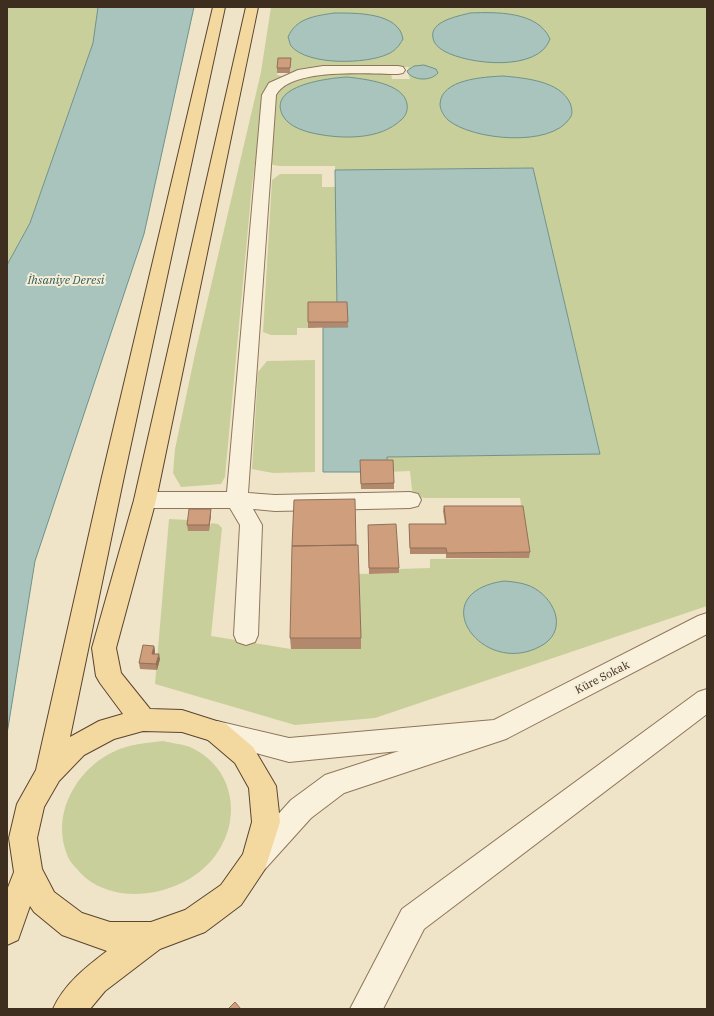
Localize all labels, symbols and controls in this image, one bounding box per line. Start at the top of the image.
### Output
water label: İhsaniye Deresi [27,272,105,287]
street label: Küre Sokak [572,657,632,697]

